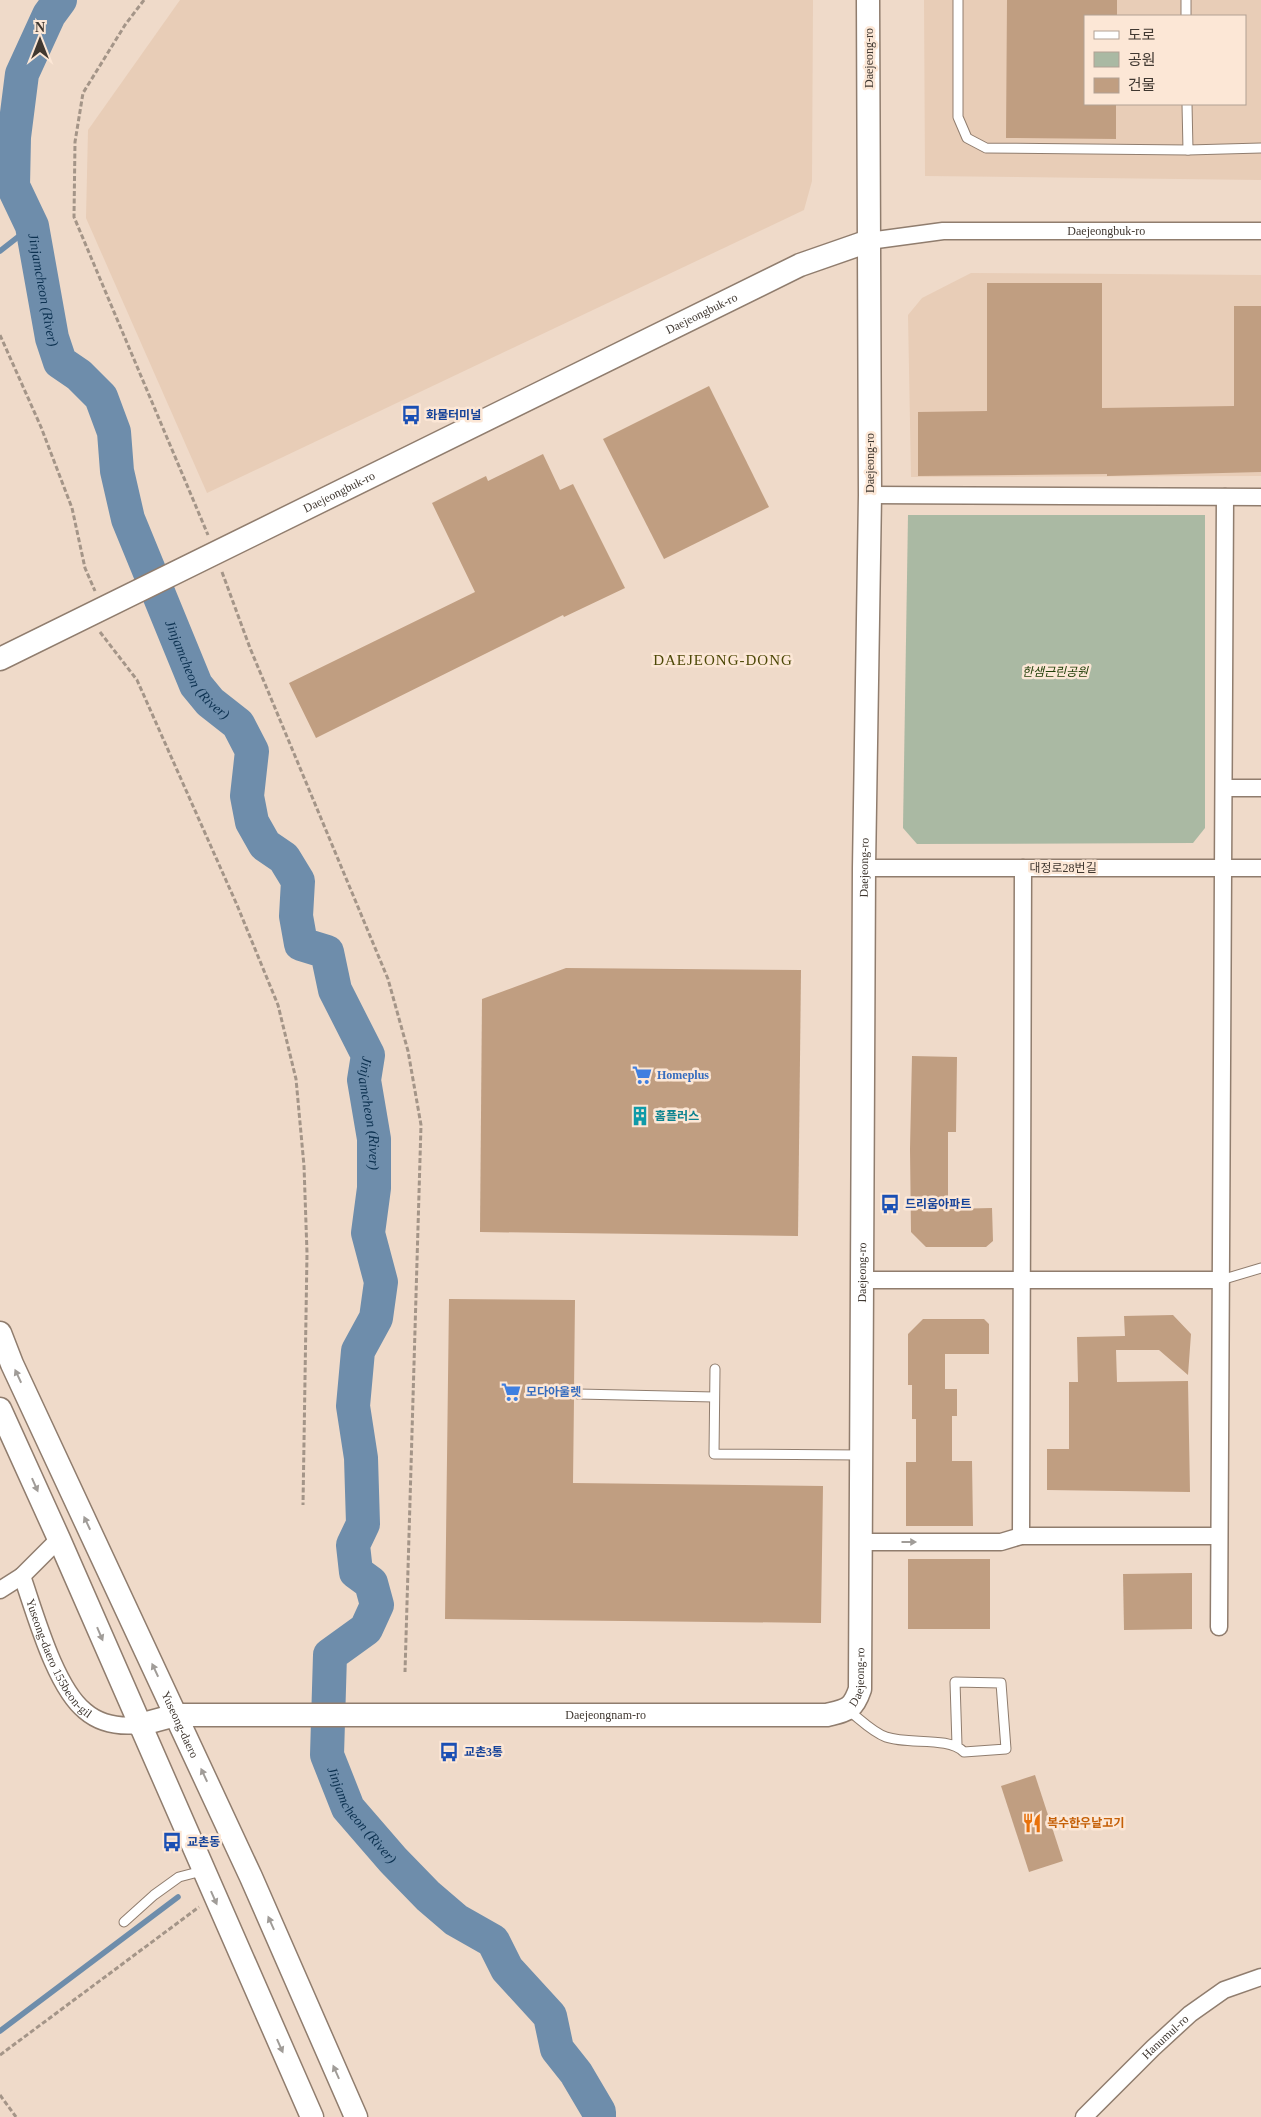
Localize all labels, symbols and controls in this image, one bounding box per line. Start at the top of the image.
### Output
north arrow [15,15,65,65]
legend [1084,15,1246,105]
text: N [35,20,45,35]
text: 도로 [1128,27,1156,43]
street label: Daejeong-ro [862,28,876,88]
text: 공원 [1128,52,1156,68]
text: 건물 [1128,77,1156,93]
street label: Daejeongbuk-ro [1067,224,1145,238]
water label: Jinjamcheon (River) [26,232,62,349]
street label: Daejeongbuk-ro [663,290,740,337]
bus stop icon: 화물터미널 [400,404,422,426]
place label: 화물터미널 [426,408,481,422]
street label: Daejeong-ro [863,433,877,493]
street label: Daejeongbuk-ro [301,468,377,516]
water label: Jinjamcheon (River) [163,617,233,723]
district label: DAEJEONG-DONG [653,652,793,668]
park label: 한샘근린공원 [1022,665,1089,679]
street label: Daejeong-ro [857,837,871,898]
street label: 대정로28번길 [1029,861,1097,875]
water label: Jinjamcheon (River) [356,1055,382,1170]
supermarket icon: Homeplus [631,1064,653,1086]
place label: Homeplus [657,1068,709,1082]
building icon: 홈플러스 [629,1105,651,1127]
place label: 홈플러스 [655,1109,699,1123]
bus stop icon: 드리움아파트 [879,1193,901,1215]
place label: 드리움아파트 [905,1197,971,1211]
street label: Daejeong-ro [855,1243,869,1303]
one-way arrow [13,1369,21,1383]
supermarket icon: 모다아울렛 [500,1381,522,1403]
place label: 모다아울렛 [526,1385,581,1399]
one-way arrow [31,1478,39,1492]
one-way arrow [82,1516,90,1530]
one-way arrow [901,1538,917,1546]
street label: Yuseong-daero 155beon-gil [23,1597,95,1721]
one-way arrow [96,1627,104,1641]
street label: Daejeong-ro [846,1648,867,1710]
one-way arrow [151,1663,159,1677]
street label: Yuseong-daero [158,1689,202,1760]
street label: Daejeongnam-ro [565,1708,646,1722]
bus stop icon: 교촌3통 [438,1741,460,1763]
place label: 교촌3통 [464,1745,503,1759]
water label: Jinjamcheon (River) [325,1764,400,1867]
one-way arrow [200,1768,208,1783]
restaurant icon: 복수한우날고기 [1021,1812,1043,1834]
place label: 복수한우날고기 [1047,1816,1124,1830]
bus stop icon: 교촌동 [161,1831,183,1853]
place label: 교촌동 [187,1835,220,1849]
one-way arrow [211,1891,219,1905]
one-way arrow [267,1916,275,1930]
street label: Hanumul-ro [1139,2012,1191,2062]
one-way arrow [277,2039,285,2053]
one-way arrow [332,2065,340,2079]

